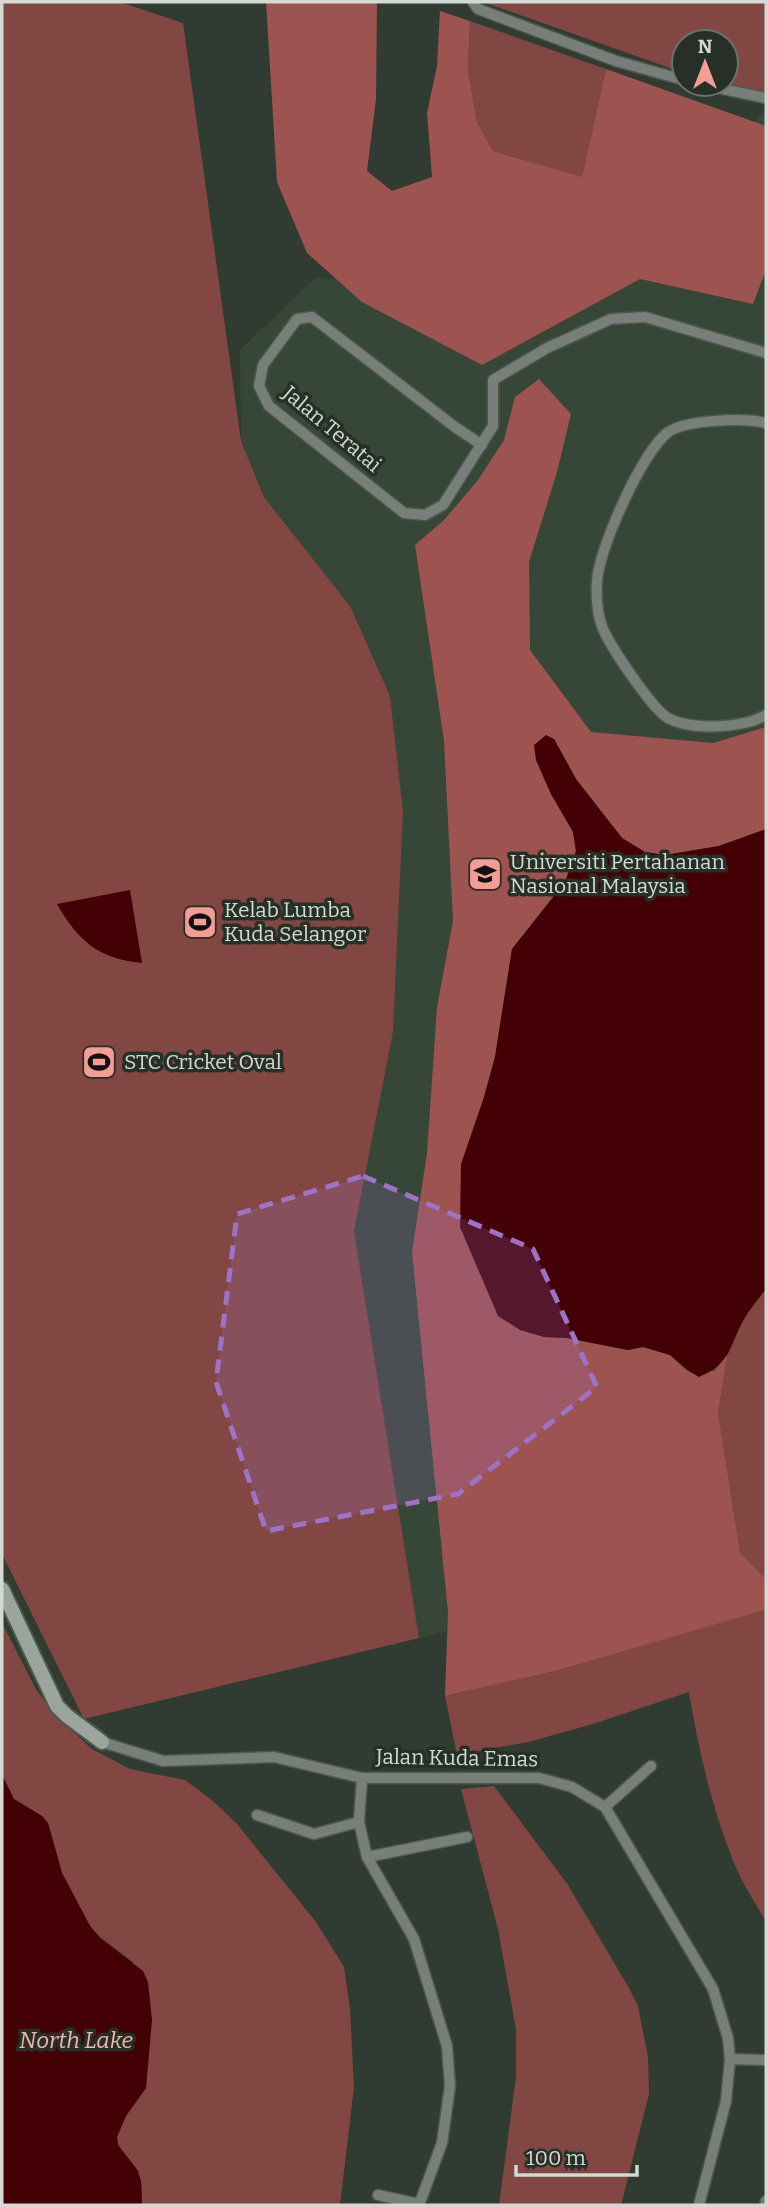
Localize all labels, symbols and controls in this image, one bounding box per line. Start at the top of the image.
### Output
north arrow [670,28,740,98]
text: N [698,35,713,58]
street label: Jalan Teratai [277,380,387,478]
place label: Universiti Pertahanan Nasional Malaysia [510,849,725,899]
school or university icon: Universiti Pertahanan Nasional Malaysia [466,855,504,893]
place label: Kelab Lumba Kuda Selangor [224,897,366,947]
sports icon: Kelab Lumba Kuda Selangor [181,903,219,941]
sports icon: STC Cricket Oval [80,1043,118,1081]
place label: STC Cricket Oval [124,1049,282,1075]
street label: Jalan Kuda Emas [375,1744,538,1772]
water label: North Lake [19,2026,133,2054]
scale bar [516,2134,637,2178]
text: 100 m [526,2145,586,2171]

